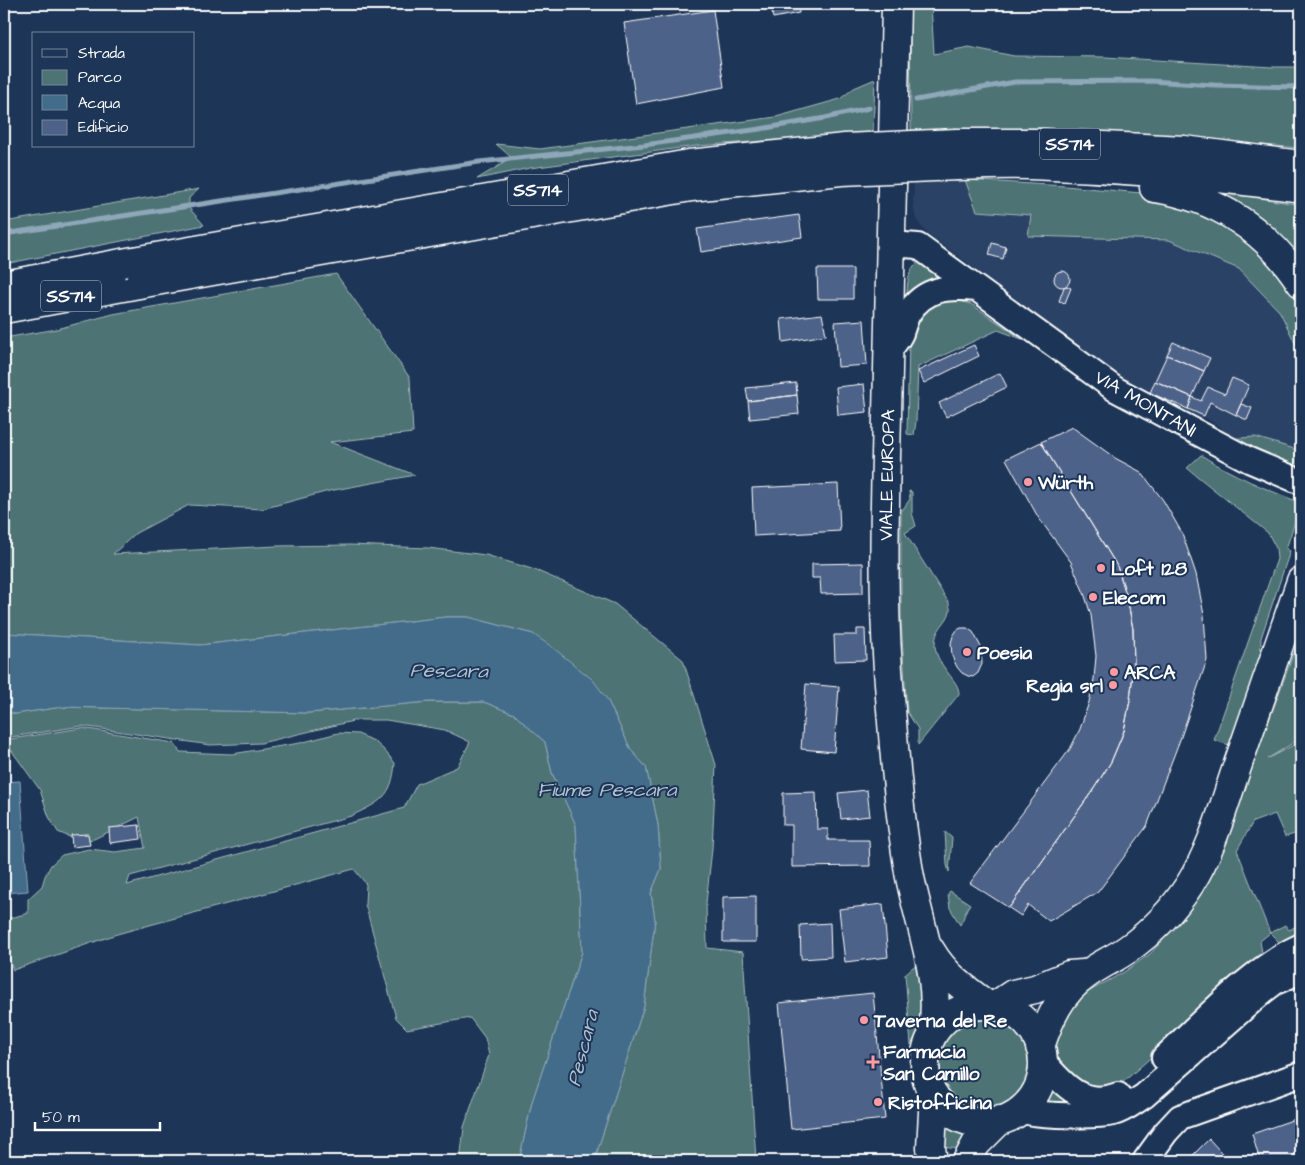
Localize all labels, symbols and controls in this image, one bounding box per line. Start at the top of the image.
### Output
legend [32,32,195,148]
text: Strada [78,43,125,64]
text: Parco [78,67,122,88]
text: Acqua [78,93,120,114]
text: Edificio [78,117,129,138]
road number: SS714 [1040,128,1100,160]
road number: SS714 [508,174,568,206]
road number: SS714 [41,280,101,312]
street label: VIA MONTANI [1089,364,1201,444]
street label: VIALE EUROPA [873,409,902,541]
place label: Würth [1037,470,1094,497]
marker: Würth [1022,476,1034,488]
place label: Loft 128 [1111,556,1188,583]
marker: Loft 128 [1095,562,1107,574]
place label: Elecom [1103,585,1166,612]
marker: Elecom [1087,591,1099,603]
place label: Poesia [977,640,1032,667]
marker: Poesia [961,646,973,658]
water label: Pescara [410,656,489,686]
place label: ARCA [1124,660,1176,687]
marker: ARCA [1108,666,1120,678]
place label: Regia srl [1026,673,1103,701]
marker: Regia srl [1107,679,1119,691]
water label: Fiume Pescara [537,776,677,804]
water label: Pescara [560,1006,606,1089]
place label: Taverna del Re [873,1008,1008,1035]
marker: Taverna del Re [858,1014,870,1026]
place label: Farmacia San Camillo [882,1039,980,1088]
marker: Farmacia San Camillo [867,1056,879,1068]
place label: Ristofficina [888,1090,992,1117]
marker: Ristofficina [872,1096,884,1108]
scale bar [35,1100,160,1132]
text: 50 m [42,1107,80,1128]

